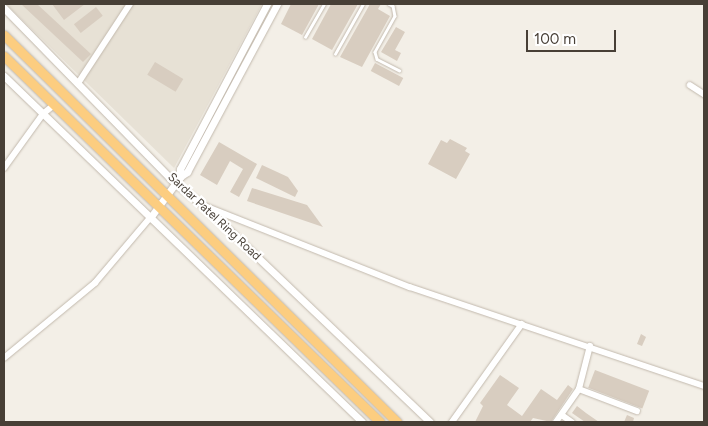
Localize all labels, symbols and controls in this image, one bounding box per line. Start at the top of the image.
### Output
scale bar [528,20,618,52]
text: 100 m [534,30,576,48]
street label: Sardar Patel Ring Road [164,170,264,264]

